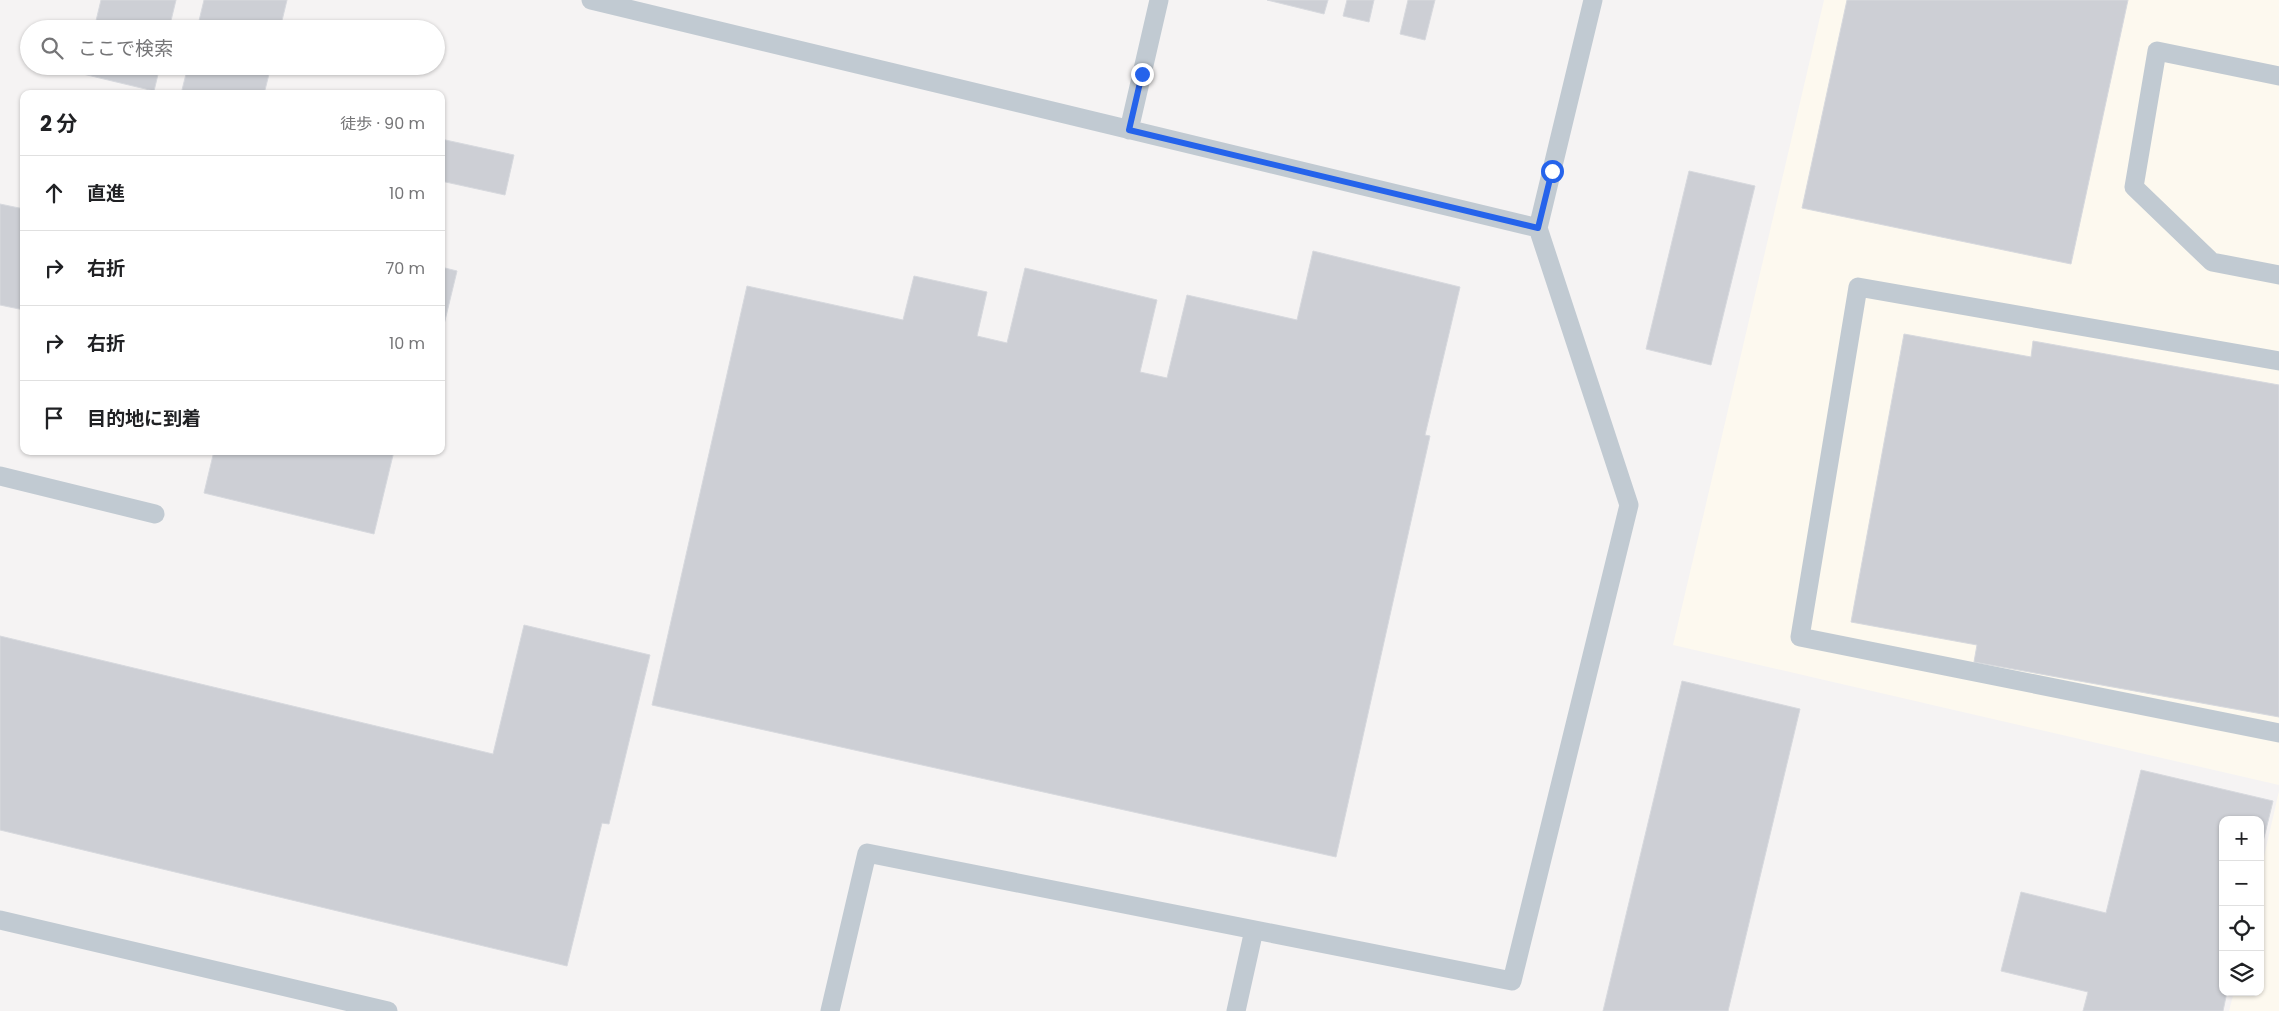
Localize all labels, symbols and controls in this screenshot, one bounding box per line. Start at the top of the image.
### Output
search box [20,20,445,75]
icon: search [38,34,66,62]
text: ここで検索 [78,35,173,62]
route end [1131,63,1154,86]
text: 2 分 [40,109,77,138]
text: 徒歩 · 90 m [340,112,425,135]
route start [1541,160,1564,183]
icon: ahead [40,179,68,207]
text: 直進 [87,180,125,207]
text: 10 m [389,182,425,205]
icon: right [40,254,68,282]
text: 右折 [87,255,125,282]
text: 70 m [385,257,425,280]
icon: right [40,329,68,357]
text: 右折 [87,330,125,357]
text: 10 m [389,332,425,355]
icon: arrive [40,404,68,432]
text: 目的地に到着 [87,405,201,432]
map controls [2219,816,2264,996]
button: + [2219,816,2264,861]
button: − [2219,861,2264,906]
button: locate [2219,906,2264,951]
button: layers [2219,951,2264,996]

